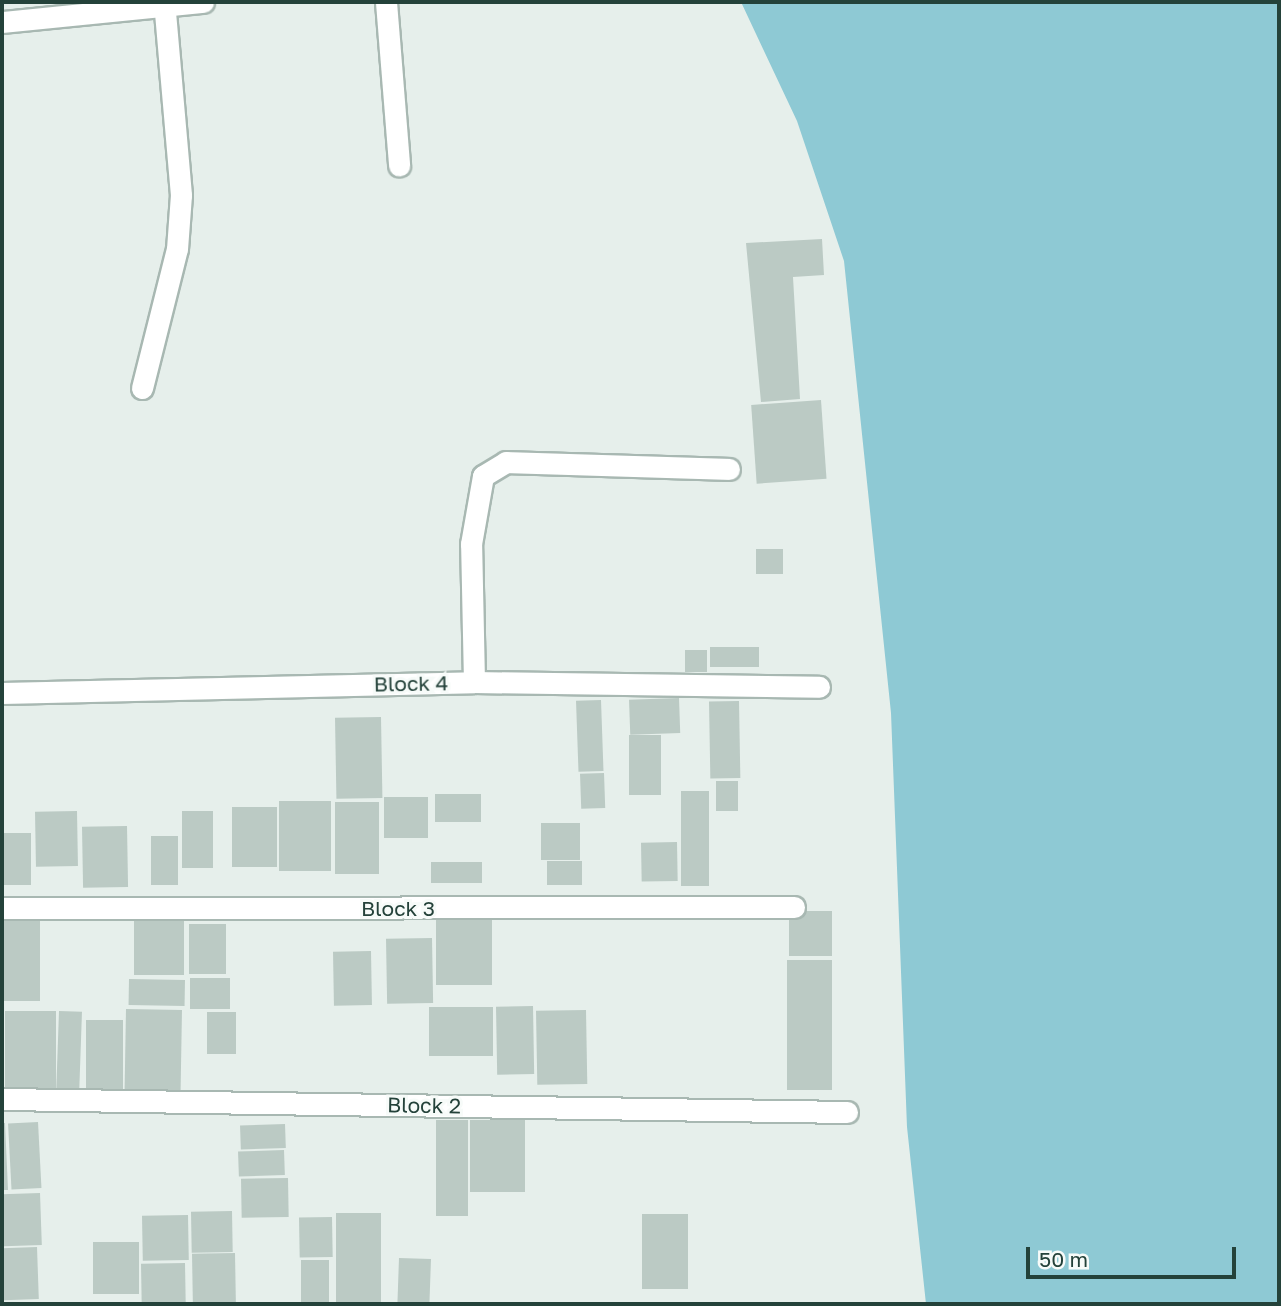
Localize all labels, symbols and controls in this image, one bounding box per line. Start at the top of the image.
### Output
street label: Block 4 [374,670,448,696]
street label: Block 3 [361,895,435,921]
street label: Block 2 [387,1092,461,1118]
scale bar [1029,1232,1239,1276]
text: 50 m [1039,1246,1088,1272]

